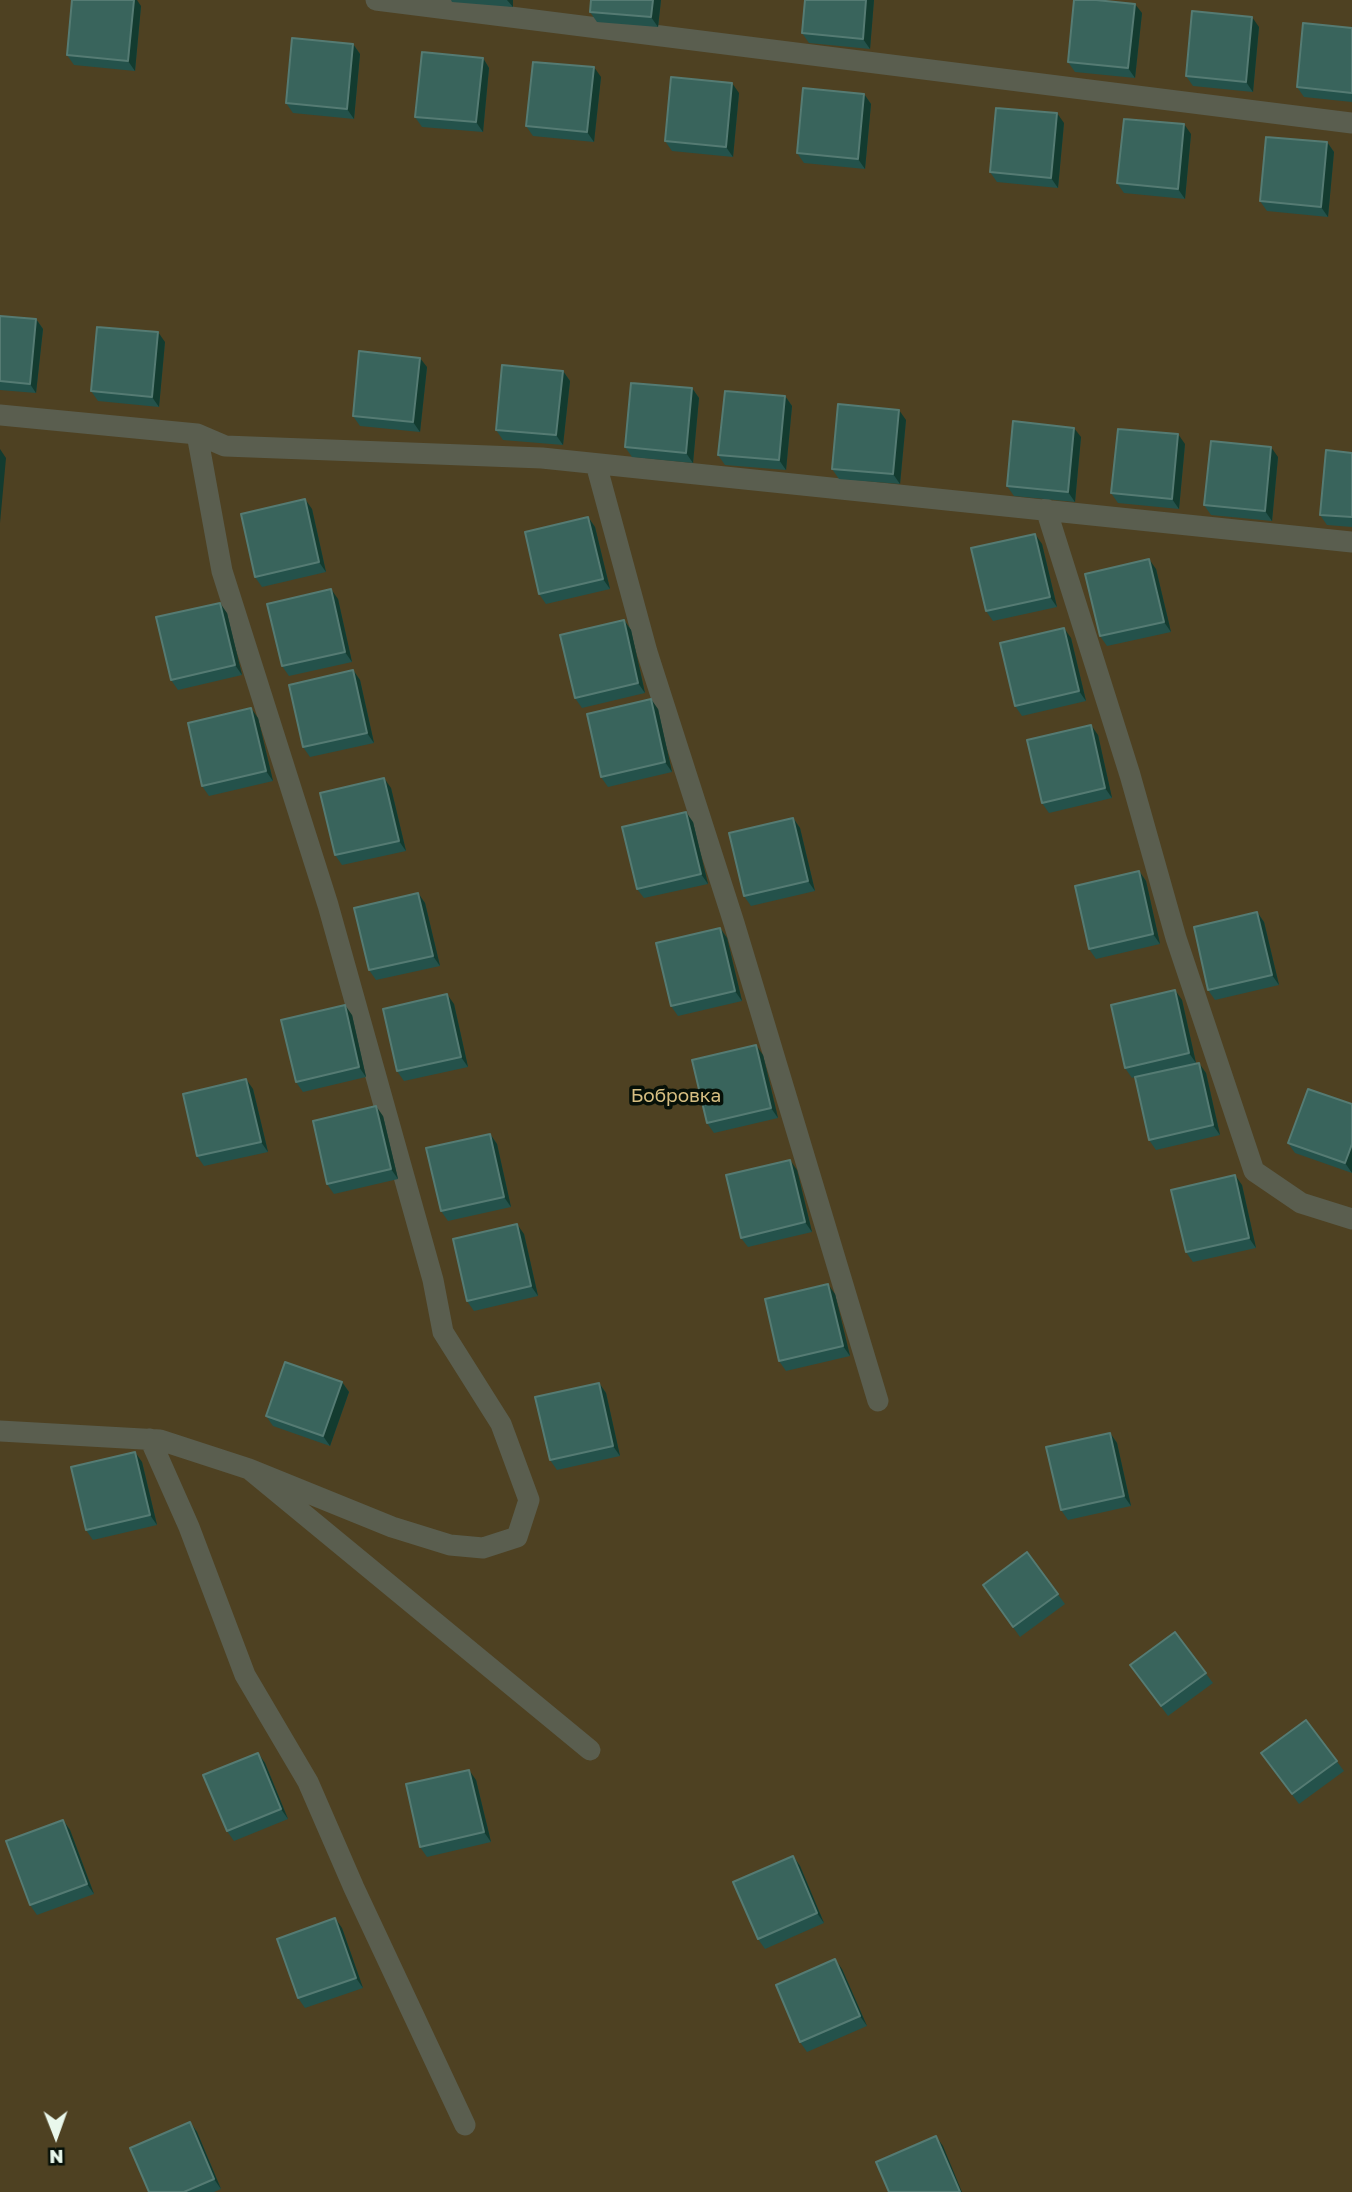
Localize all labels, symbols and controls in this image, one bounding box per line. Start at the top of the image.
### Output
park label: Бобровка [631,1085,721,1107]
north arrow [21,2101,91,2171]
text: N [49,2146,64,2169]

